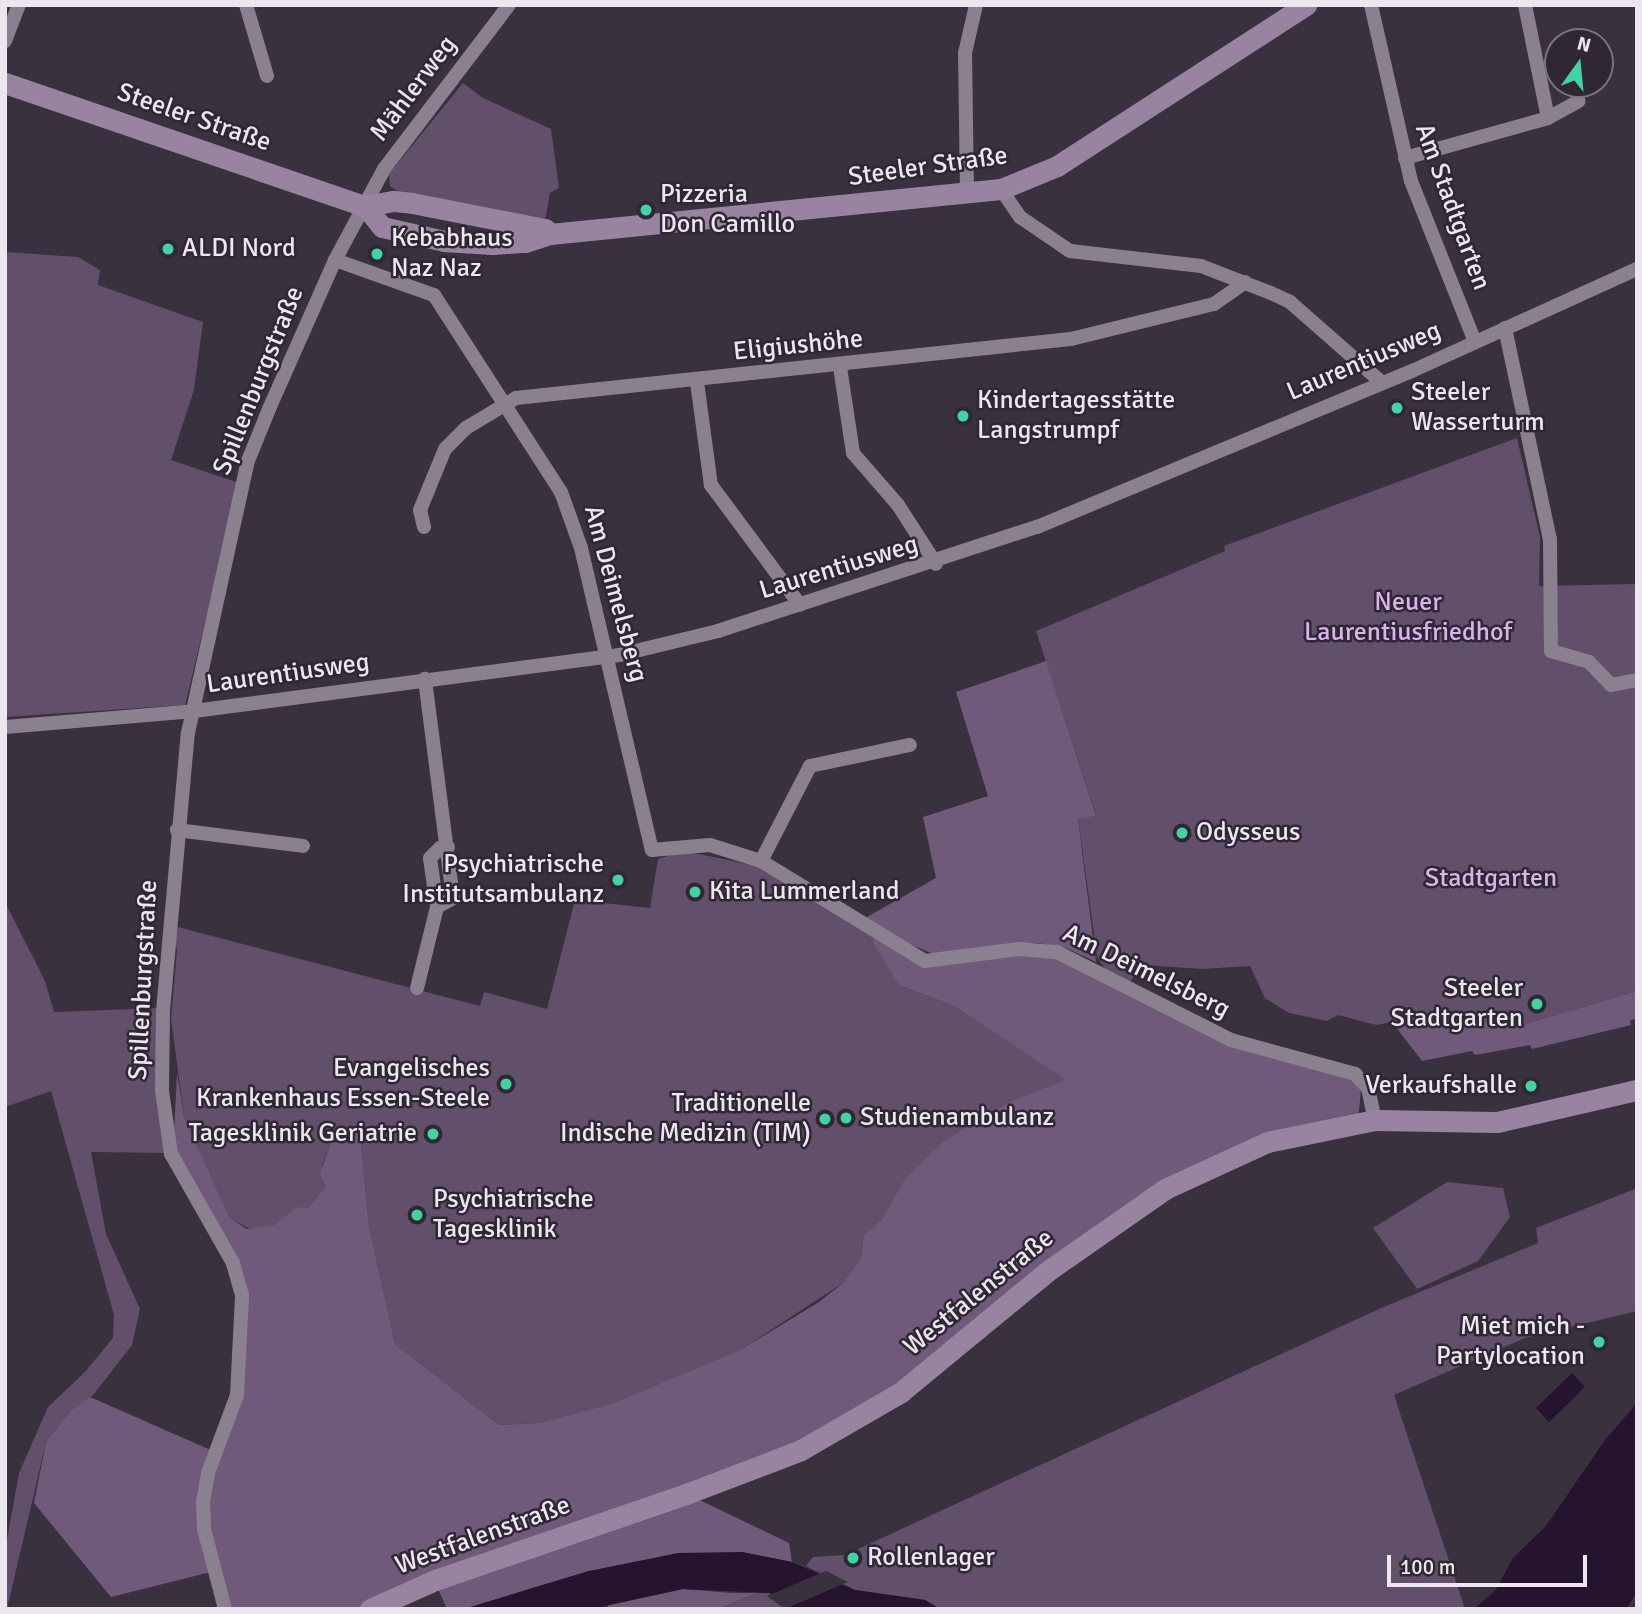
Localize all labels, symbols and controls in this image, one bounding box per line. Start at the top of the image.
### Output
north arrow [1544,28,1614,98]
street label: Mählerweg [364,30,464,148]
text: N [1574,31,1593,58]
street label: Steeler Straße [113,77,275,159]
street label: Am Stadtgarten [1407,120,1497,294]
street label: Steeler Straße [846,140,1010,194]
place label: Pizzeria Don Camillo [660,179,795,241]
marker: Pizzeria Don Camillo [638,202,654,218]
place label: Kebabhaus Naz Naz [391,223,513,284]
place label: ALDI Nord [182,233,296,265]
marker: ALDI Nord [160,241,176,257]
marker: Kebabhaus Naz Naz [369,246,385,262]
street label: Spillenburgstraße [207,282,311,480]
street label: Laurentiusweg [1282,316,1446,408]
street label: Eligiushöhe [732,324,864,368]
place label: Steeler Wasserturm [1411,377,1545,438]
place label: Kindertagesstätte Langstrumpf [977,385,1175,446]
marker: Steeler Wasserturm [1389,400,1405,416]
marker: Kindertagesstätte Langstrumpf [955,408,971,424]
street label: Am Deimelsberg [576,502,654,686]
street label: Laurentiusweg [756,529,922,607]
park label: Neuer Laurentiusfriedhof [1304,587,1512,648]
street label: Laurentiusweg [205,647,371,701]
place label: Odysseus [1196,817,1300,849]
marker: Odysseus [1174,825,1190,841]
place label: Psychiatrische Institutsambulanz [402,849,604,910]
park label: Stadtgarten [1425,863,1557,895]
marker: Psychiatrische Institutsambulanz [610,872,626,888]
place label: Kita Lummerland [709,876,899,908]
street label: Spillenburgstraße [123,879,165,1081]
marker: Kita Lummerland [687,884,703,900]
street label: Am Deimelsberg [1057,918,1235,1026]
place label: Steeler Stadtgarten [1391,973,1523,1034]
marker: Steeler Stadtgarten [1529,996,1545,1012]
place label: Evangelisches Krankenhaus Essen-Steele [196,1053,490,1114]
place label: Verkaufshalle [1365,1070,1517,1102]
marker: Evangelisches Krankenhaus Essen-Steele [496,1074,516,1094]
marker: Verkaufshalle [1523,1078,1539,1094]
place label: Traditionelle Indische Medizin (TIM) [560,1088,811,1150]
place label: Studienambulanz [860,1102,1054,1134]
marker: Studienambulanz [838,1110,854,1126]
marker: Traditionelle Indische Medizin (TIM) [817,1111,833,1127]
place label: Tagesklinik Geriatrie [189,1118,417,1150]
marker: Tagesklinik Geriatrie [423,1124,443,1144]
place label: Psychiatrische Tagesklinik [433,1184,594,1246]
marker: Psychiatrische Tagesklinik [407,1205,427,1225]
street label: Westfalenstraße [898,1223,1060,1363]
place label: Miet mich - Partylocation [1436,1311,1585,1372]
marker: Miet mich - Partylocation [1591,1334,1607,1350]
street label: Westfalenstraße [391,1490,575,1582]
scale bar [1390,1540,1590,1584]
place label: Rollenlager [867,1542,995,1574]
marker: Rollenlager [845,1550,861,1566]
text: 100 m [1400,1554,1455,1580]

